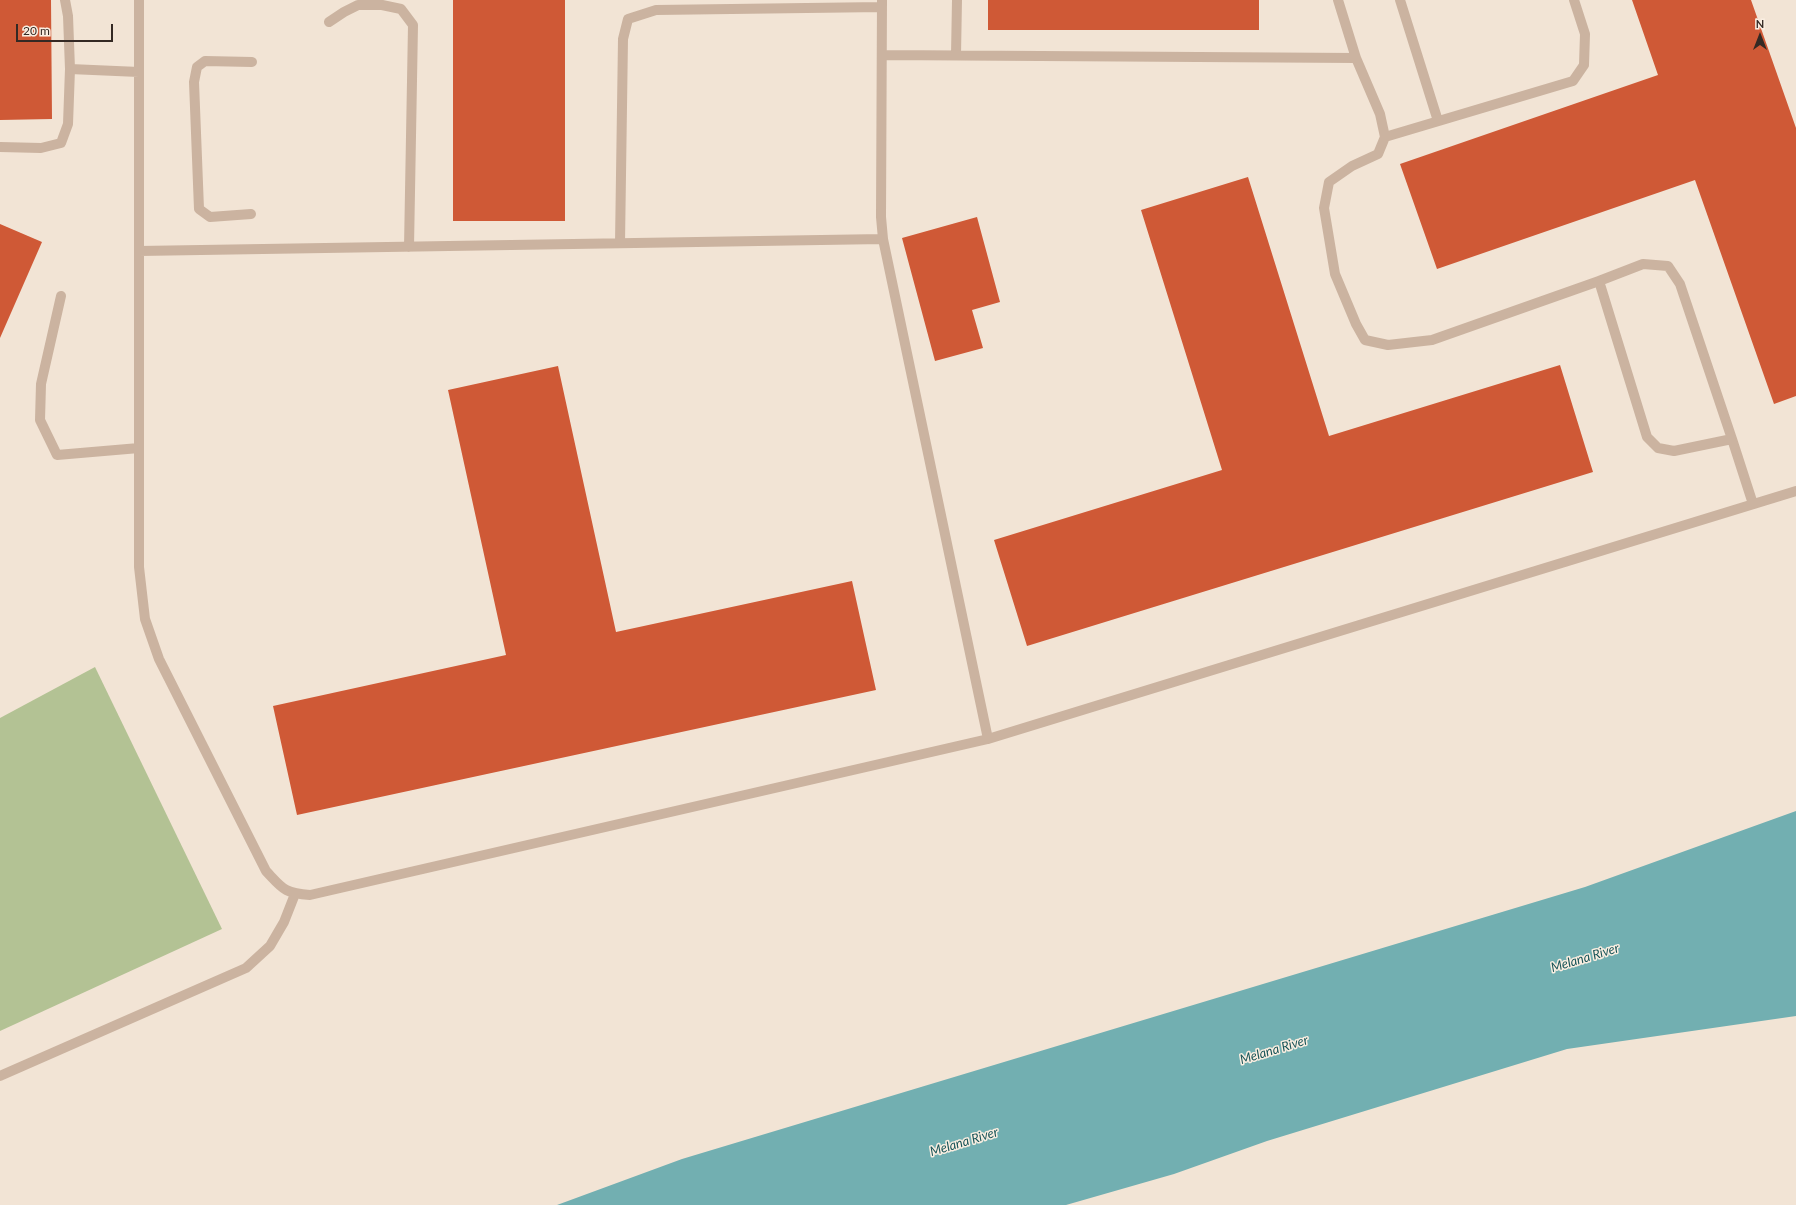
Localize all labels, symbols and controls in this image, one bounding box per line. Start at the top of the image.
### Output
scale bar [18,16,115,42]
north arrow [1740,16,1780,56]
text: N [1756,17,1764,30]
text: 20 m [23,23,50,38]
water label: Melana River [1549,940,1621,976]
water label: Melana River [1238,1032,1310,1068]
water label: Melana River [928,1124,1000,1160]

